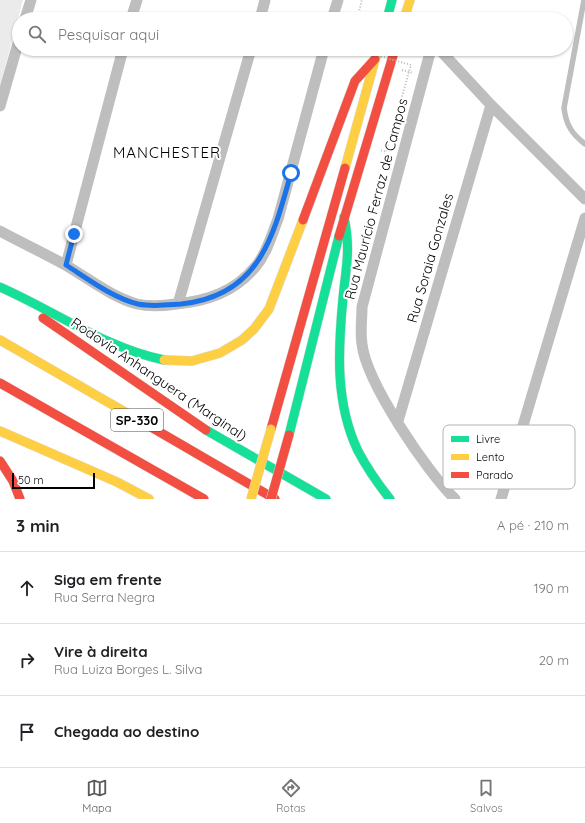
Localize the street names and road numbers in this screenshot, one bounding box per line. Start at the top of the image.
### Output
street label: Rua Maurício Ferraz de Campos [340,96,412,302]
street label: Rua Soraia Gonzales [403,191,457,325]
street label: Rodovia Anhanguera (Marginal) [68,313,250,445]
road number: SP-330 [111,409,163,431]

